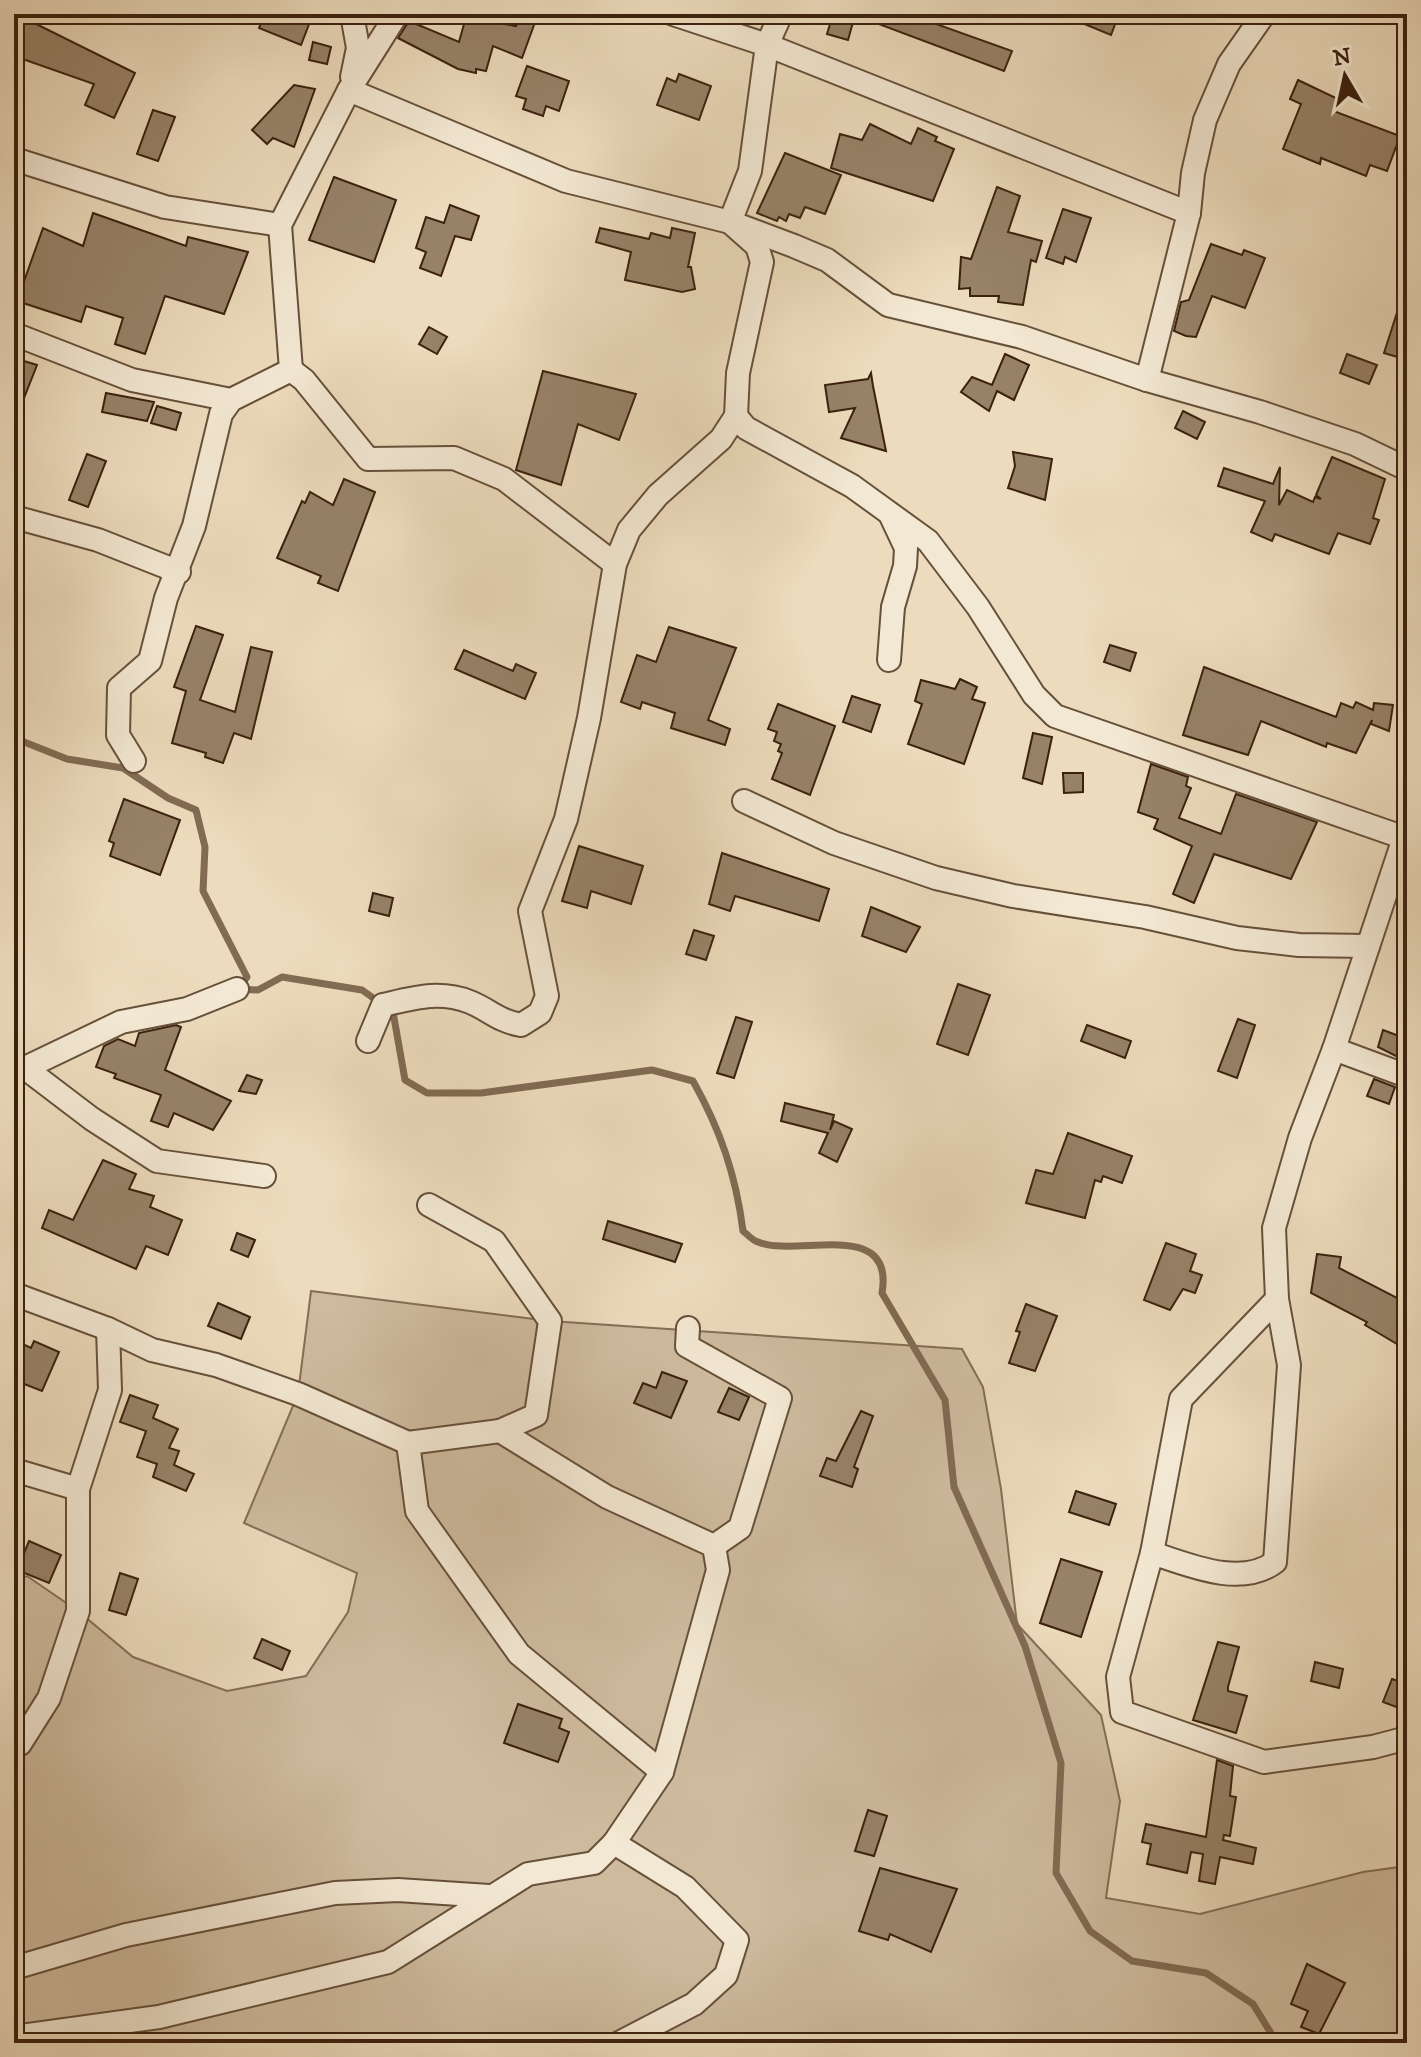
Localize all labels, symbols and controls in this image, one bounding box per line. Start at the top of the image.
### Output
north arrow [1305,36,1385,116]
text: N [1331,43,1353,72]

